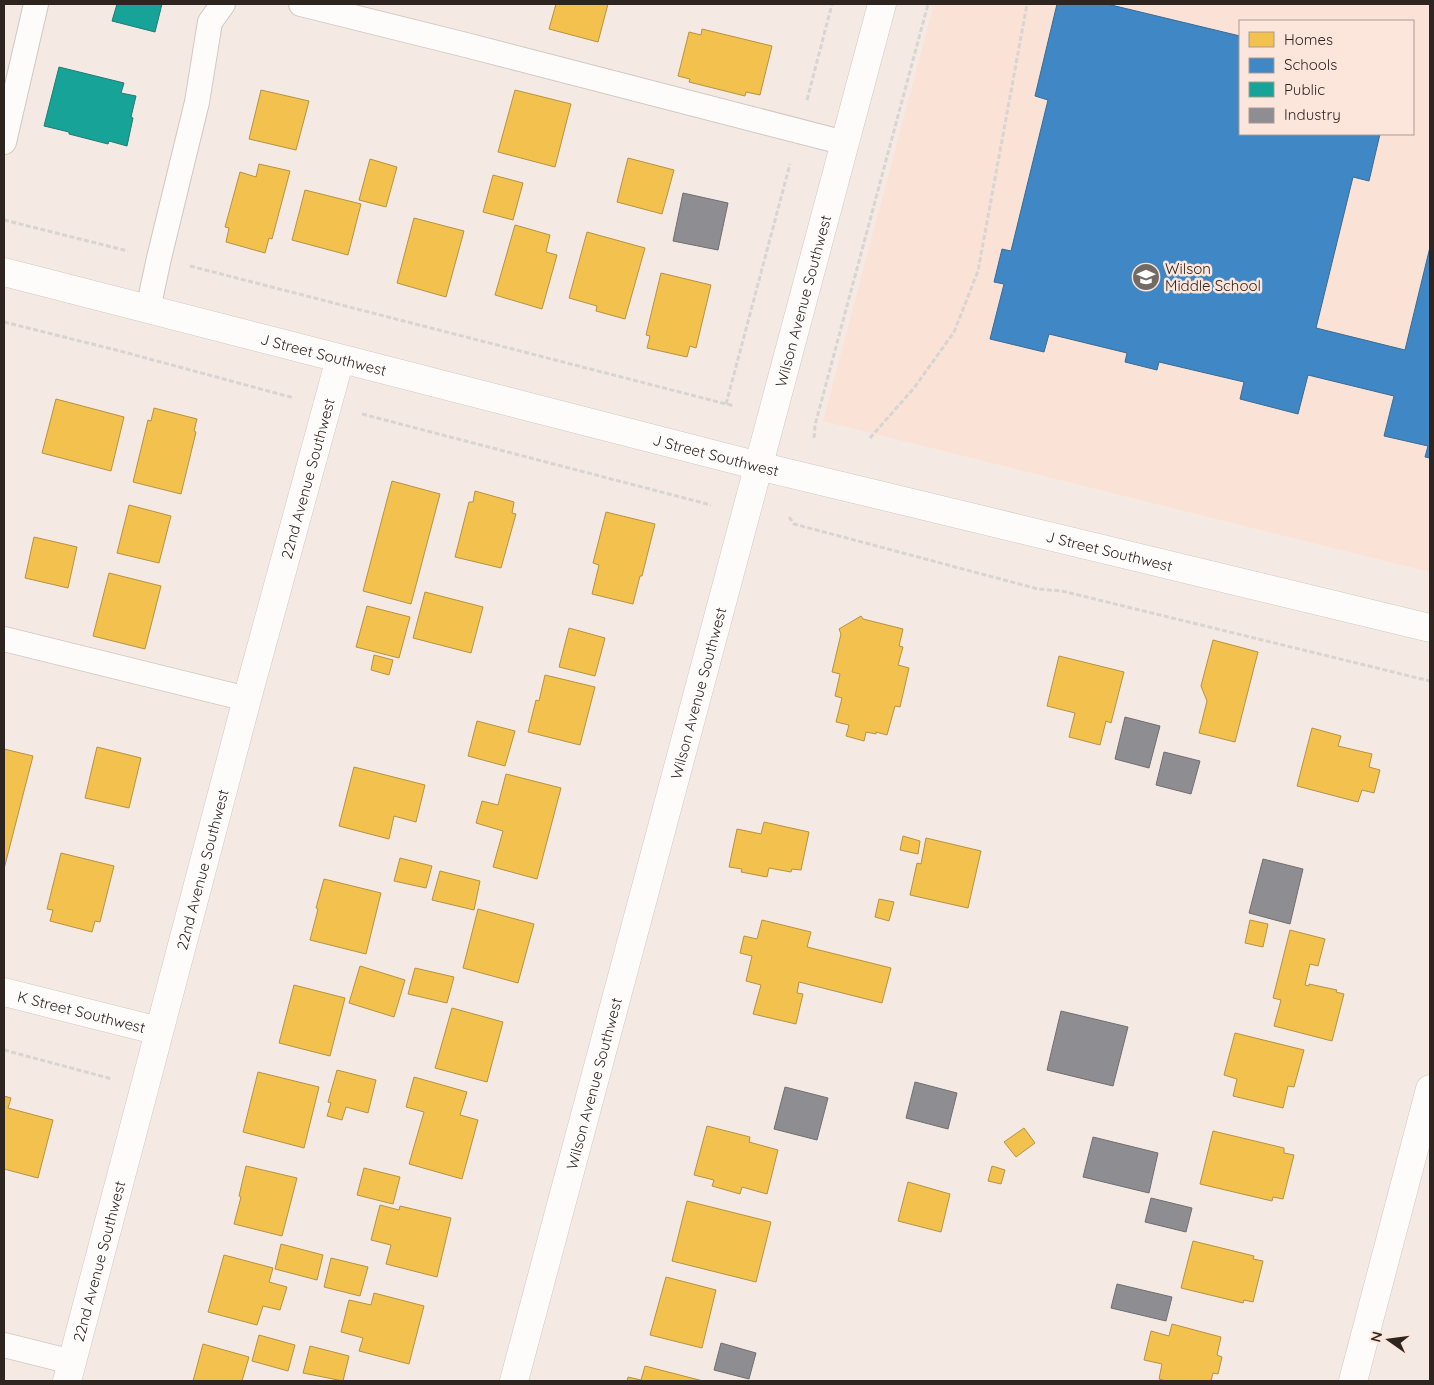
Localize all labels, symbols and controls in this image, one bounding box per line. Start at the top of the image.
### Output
legend [1239,20,1414,135]
text: Homes [1284,30,1333,49]
text: Schools [1284,55,1337,74]
text: Public [1284,80,1325,99]
text: Industry [1284,105,1341,124]
street label: Wilson Avenue Southwest [771,213,835,389]
place label: Wilson Middle School [1165,259,1261,295]
school or university icon: Wilson Middle School [1131,262,1161,292]
street label: J Street Southwest [259,329,389,379]
street label: 22nd Avenue Southwest [276,396,338,561]
street label: J Street Southwest [651,430,781,480]
street label: J Street Southwest [1044,526,1175,575]
street label: Wilson Avenue Southwest [666,605,730,781]
street label: 22nd Avenue Southwest [172,787,232,952]
street label: K Street Southwest [16,986,147,1037]
street label: Wilson Avenue Southwest [561,995,626,1171]
street label: 22nd Avenue Southwest [68,1179,129,1344]
north arrow [1364,1315,1414,1365]
text: N [1366,1330,1386,1344]

